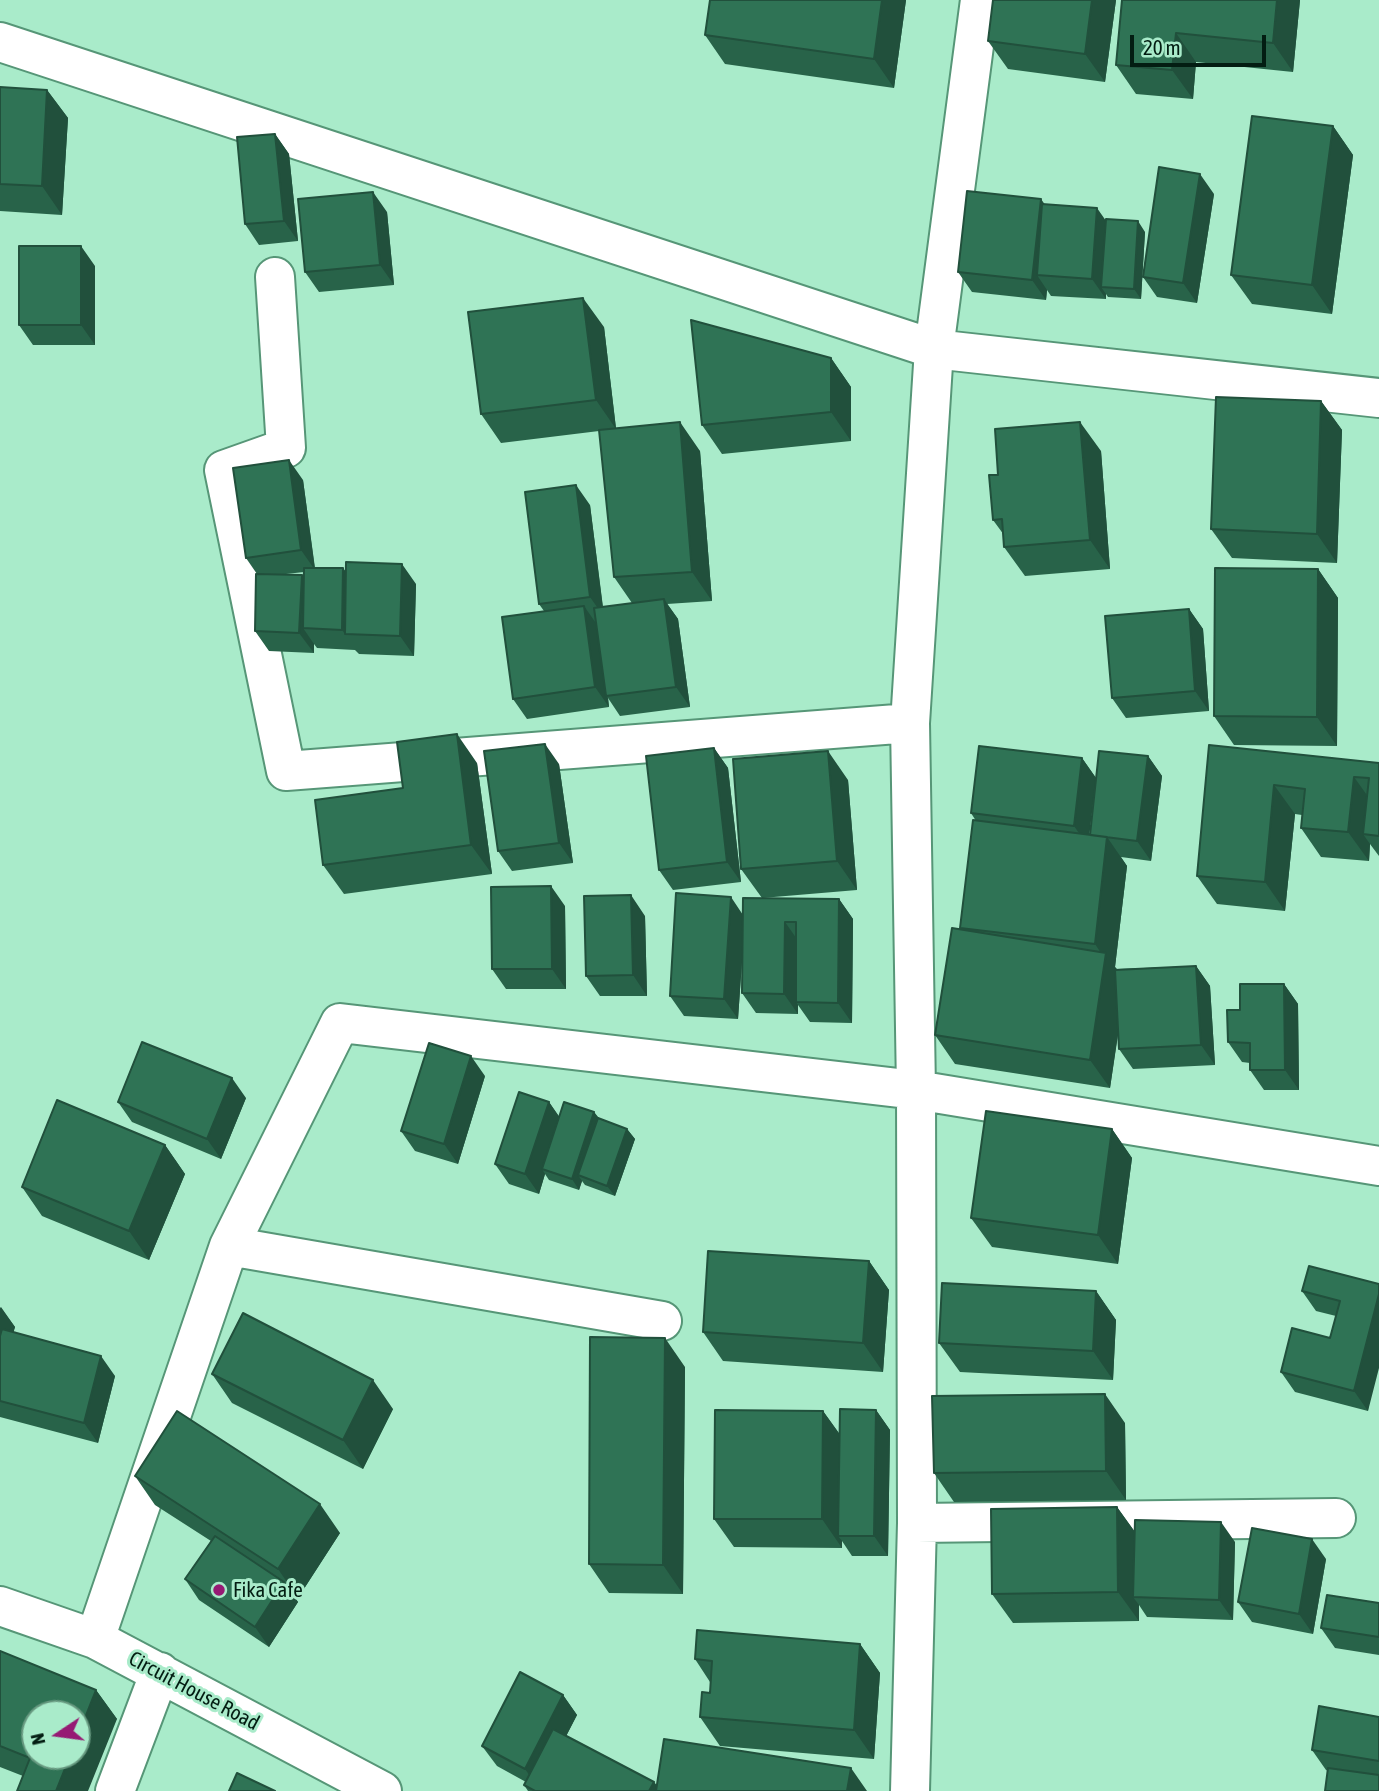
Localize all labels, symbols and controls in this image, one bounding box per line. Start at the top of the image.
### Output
scale bar [1134,21,1270,65]
text: 20 m [1143,35,1181,59]
place label: Fika Cafe [233,1577,303,1603]
marker: Fika Cafe [211,1582,227,1598]
street label: Circuit House Road [124,1646,264,1736]
north arrow [21,1700,91,1770]
text: N [26,1731,49,1747]

